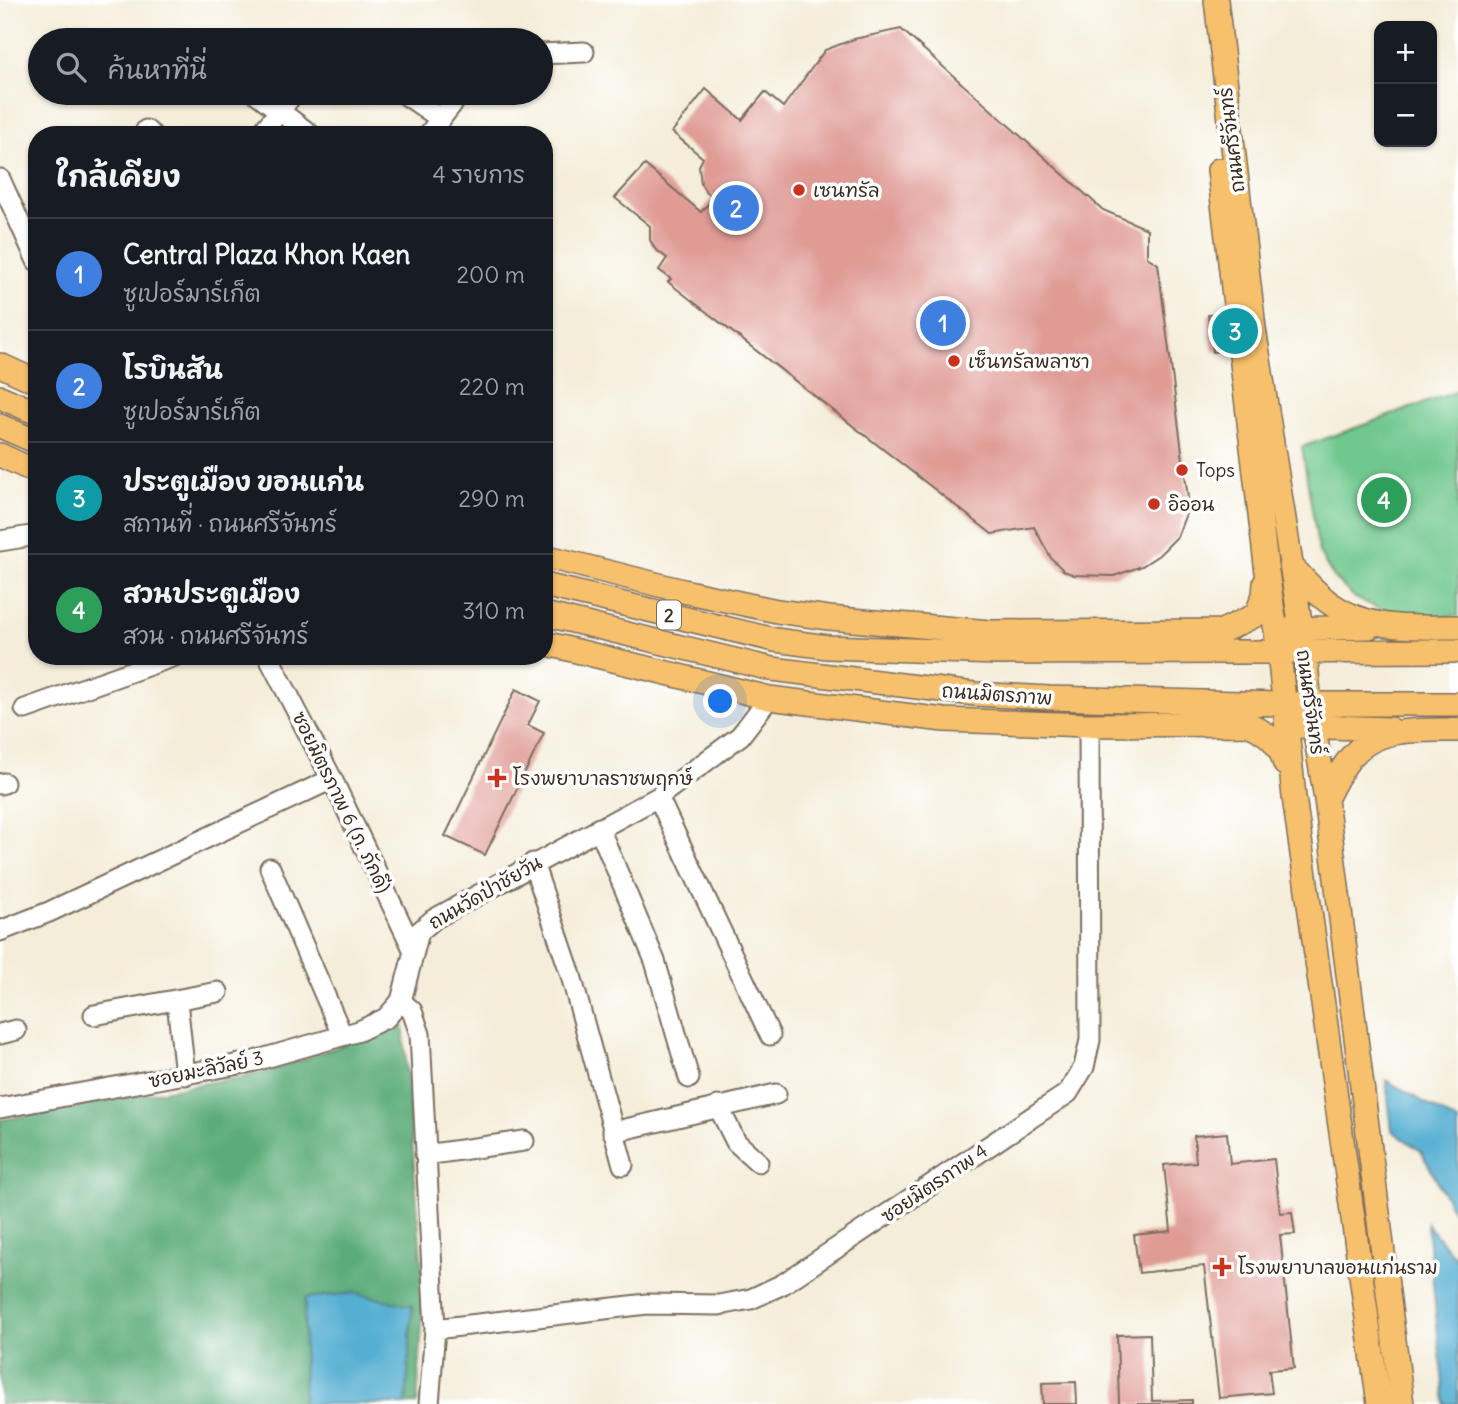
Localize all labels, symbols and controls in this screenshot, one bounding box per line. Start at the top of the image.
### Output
map controls [1374,21,1437,147]
button: + [1374,21,1437,84]
search box [28,28,553,105]
icon: search [52,48,90,86]
text: ค้นหาที่นี่ [108,53,207,86]
button: − [1374,84,1437,147]
street label: ถนนศรีจันทร์ [1213,85,1249,194]
text: ใกล้เคียง [56,157,181,195]
text: 4 รายการ [432,160,525,189]
place label: เซนทรัล [813,178,879,202]
pin: 2 [713,182,759,234]
marker: เซนทรัล [791,182,807,198]
text: Central Plaza Khon Kaen [123,238,410,271]
text: 1 [74,260,84,289]
text: 200 m [456,260,525,289]
text: ซูเปอร์มาร์เก็ต [123,279,261,308]
pin: 1 [920,297,966,349]
pin: 3 [1212,305,1258,357]
place label: เซ็นทรัลพลาซา [968,349,1090,373]
text: โรบินสัน [123,353,223,386]
marker: เซ็นทรัลพลาซา [946,353,962,369]
text: 2 [73,372,85,401]
text: 220 m [459,372,525,401]
text: ซูเปอร์มาร์เก็ต [123,397,261,426]
place label: Tops [1196,458,1235,482]
marker: Tops [1174,462,1190,478]
text: ประตูเมือง ขอนแก่น [123,465,364,498]
pin: 4 [1361,474,1407,526]
text: 3 [72,484,86,513]
text: 290 m [458,484,525,513]
place label: อิออน [1168,492,1215,516]
marker: อิออน [1146,496,1162,512]
text: สถานที่ · ถนนศรีจันทร์ [123,509,337,538]
text: สวนประตูเมือง [123,577,300,610]
text: 4 [72,596,86,625]
text: 310 m [462,596,525,625]
road number: 2 [657,600,681,630]
text: สวน · ถนนศรีจันทร์ [123,621,309,650]
street label: ถนนศรีจันทร์ [1292,648,1330,757]
street label: ถนนมิตรภาพ [941,678,1053,710]
your location [703,684,737,718]
street label: ซอยมิตรภาพ 6 (ภ. ภักดี) [288,707,396,897]
place label: โรงพยาบาลราชพฤกษ์ [513,766,693,791]
marker: โรงพยาบาลราชพฤกษ์ [487,768,507,788]
street label: ถนนวัดป่าชัยวัน [424,850,546,934]
street label: ซอยมะลิวัลย์ 3 [146,1045,266,1093]
street label: ซอยมิตรภาพ 4 [876,1138,992,1228]
place label: โรงพยาบาลขอนแก่นราม [1238,1255,1438,1279]
marker: โรงพยาบาลขอนแก่นราม [1212,1257,1232,1277]

